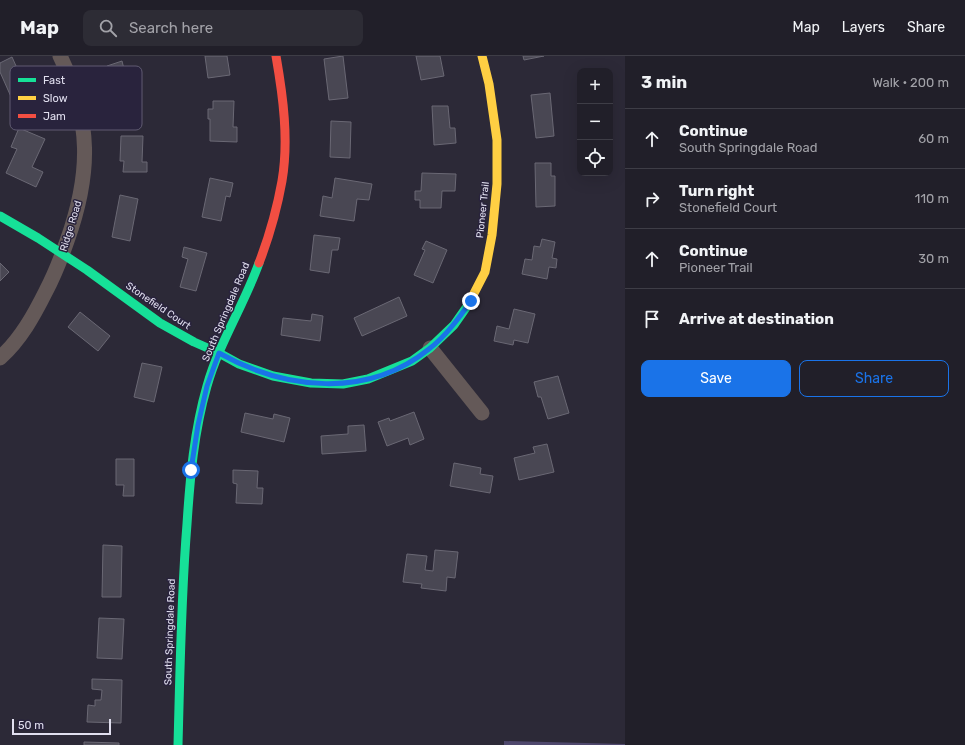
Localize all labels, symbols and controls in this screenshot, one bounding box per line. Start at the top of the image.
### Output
search box [83,10,363,46]
text: Map [20,16,59,39]
icon: search [97,17,119,39]
text: Search here [129,19,213,37]
text: Map [793,19,820,36]
text: Layers [842,19,885,36]
text: Share [907,19,945,36]
legend [10,66,142,130]
map controls [577,68,613,176]
button: + [577,68,613,104]
text: 3 min [641,72,687,92]
text: Fast [43,74,66,87]
text: Walk · 200 m [872,75,949,90]
text: Slow [43,92,68,105]
button: − [577,104,613,140]
text: Jam [43,110,66,123]
text: Continue [679,122,748,140]
icon: ahead [641,128,663,150]
text: 60 m [918,131,949,146]
button: locate [577,140,613,176]
text: South Springdale Road [679,140,817,155]
street label: Pioneer Trail [474,181,492,239]
text: Turn right [679,182,754,200]
icon: right [641,188,663,210]
text: 110 m [915,191,949,206]
street label: Ridge Road [58,199,84,253]
text: Stonefield Court [679,200,777,215]
text: Continue [679,242,748,260]
icon: ahead [641,248,663,270]
text: 30 m [918,251,949,266]
text: Pioneer Trail [679,260,753,275]
street label: South Springdale Road [200,261,252,363]
street label: Stonefield Court [123,280,193,332]
route end [462,292,480,310]
icon: arrive [641,308,663,330]
text: Arrive at destination [679,310,834,328]
button: Save [641,360,791,397]
button: Share [799,360,949,397]
route start [182,461,200,479]
street label: South Springdale Road [162,579,178,685]
scale bar [12,717,111,736]
text: 50 m [18,719,44,732]

